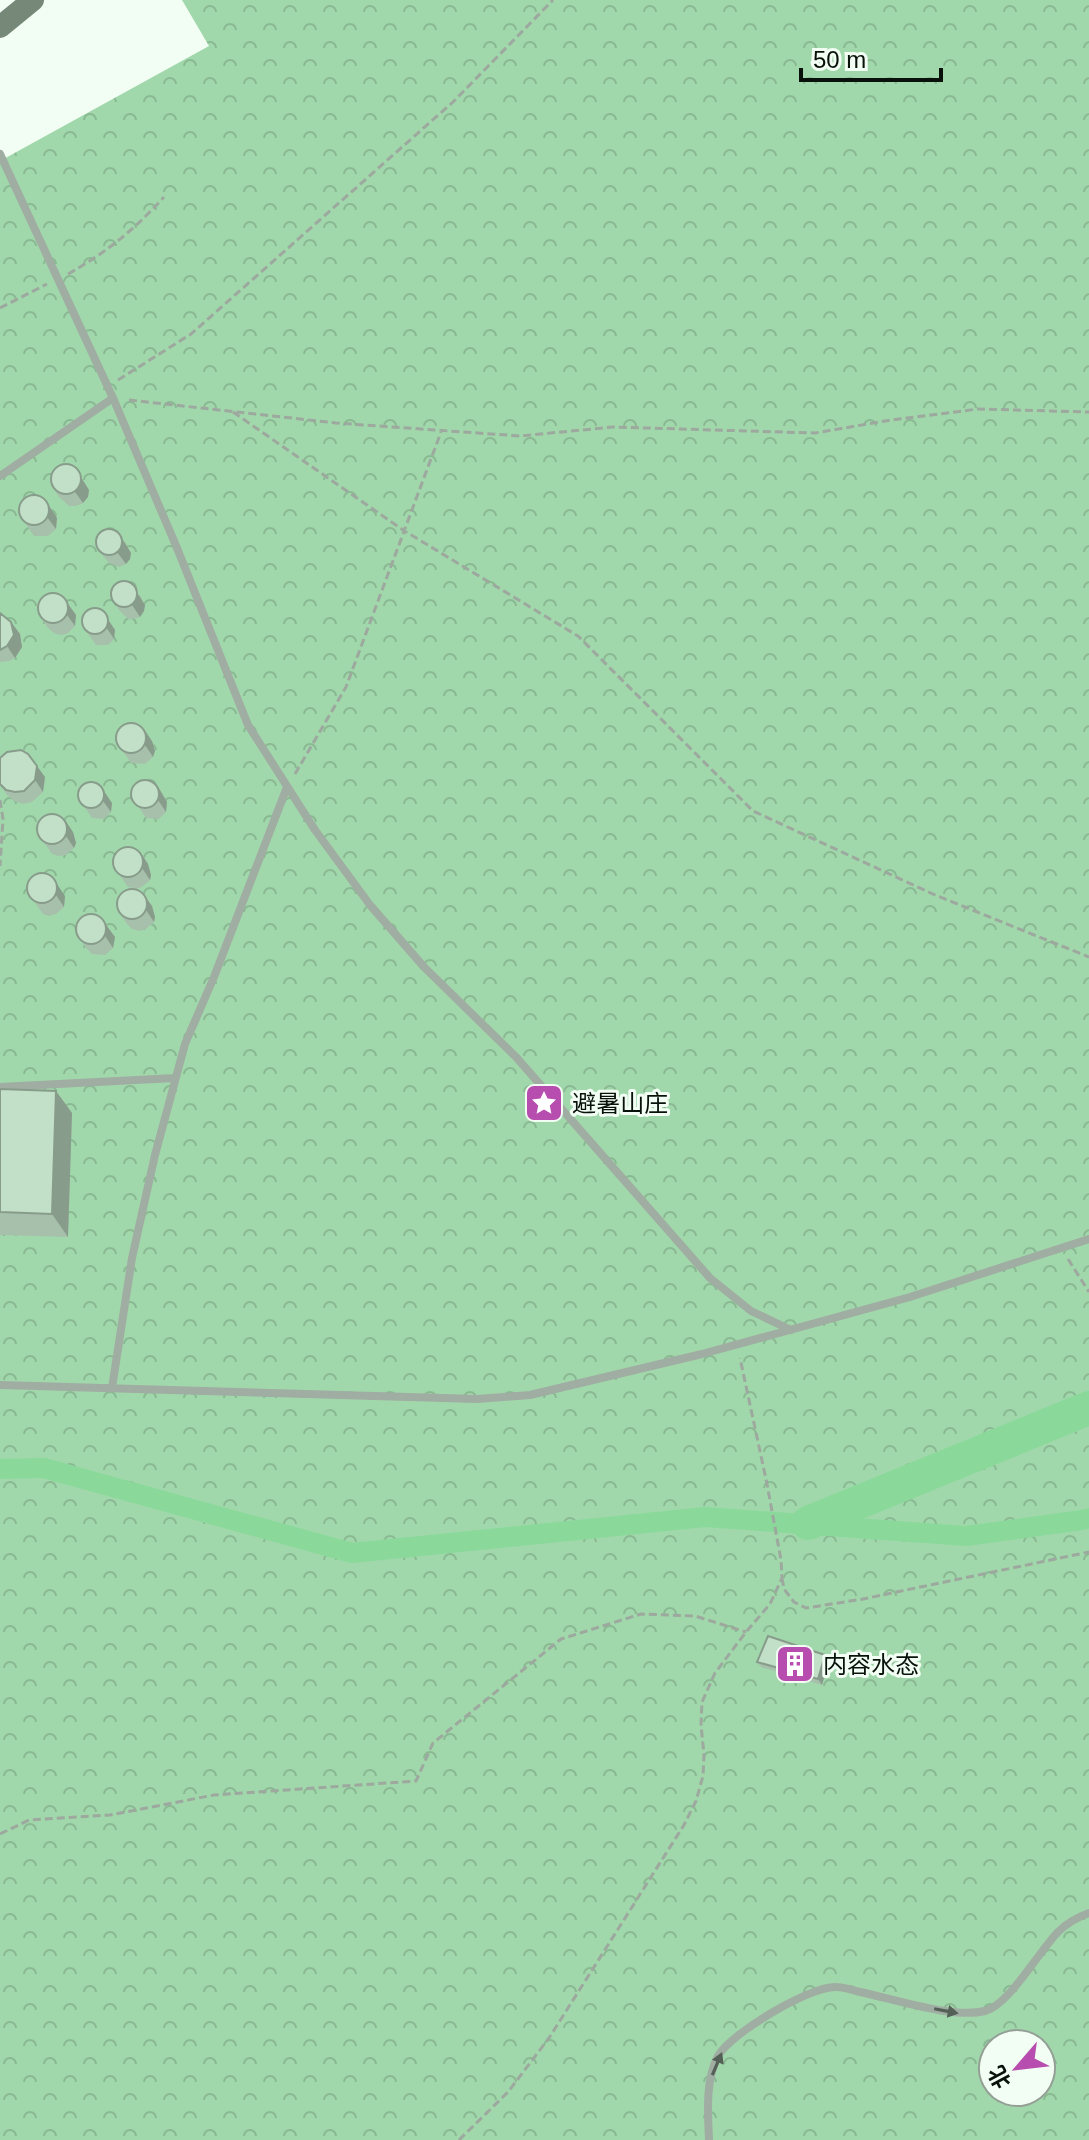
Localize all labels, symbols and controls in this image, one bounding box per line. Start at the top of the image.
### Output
scale bar [801,32,941,82]
text: 50 m [813,46,866,73]
place icon: 避暑山庄 [523,1082,565,1124]
place label: 避暑山庄 [572,1090,668,1117]
building icon: 内容水态 [774,1643,816,1685]
place label: 内容水态 [823,1651,919,1678]
one-way arrow [934,2005,959,2018]
north arrow [977,2028,1057,2108]
one-way arrow [710,2052,723,2075]
text: 北 [984,2062,1016,2093]

